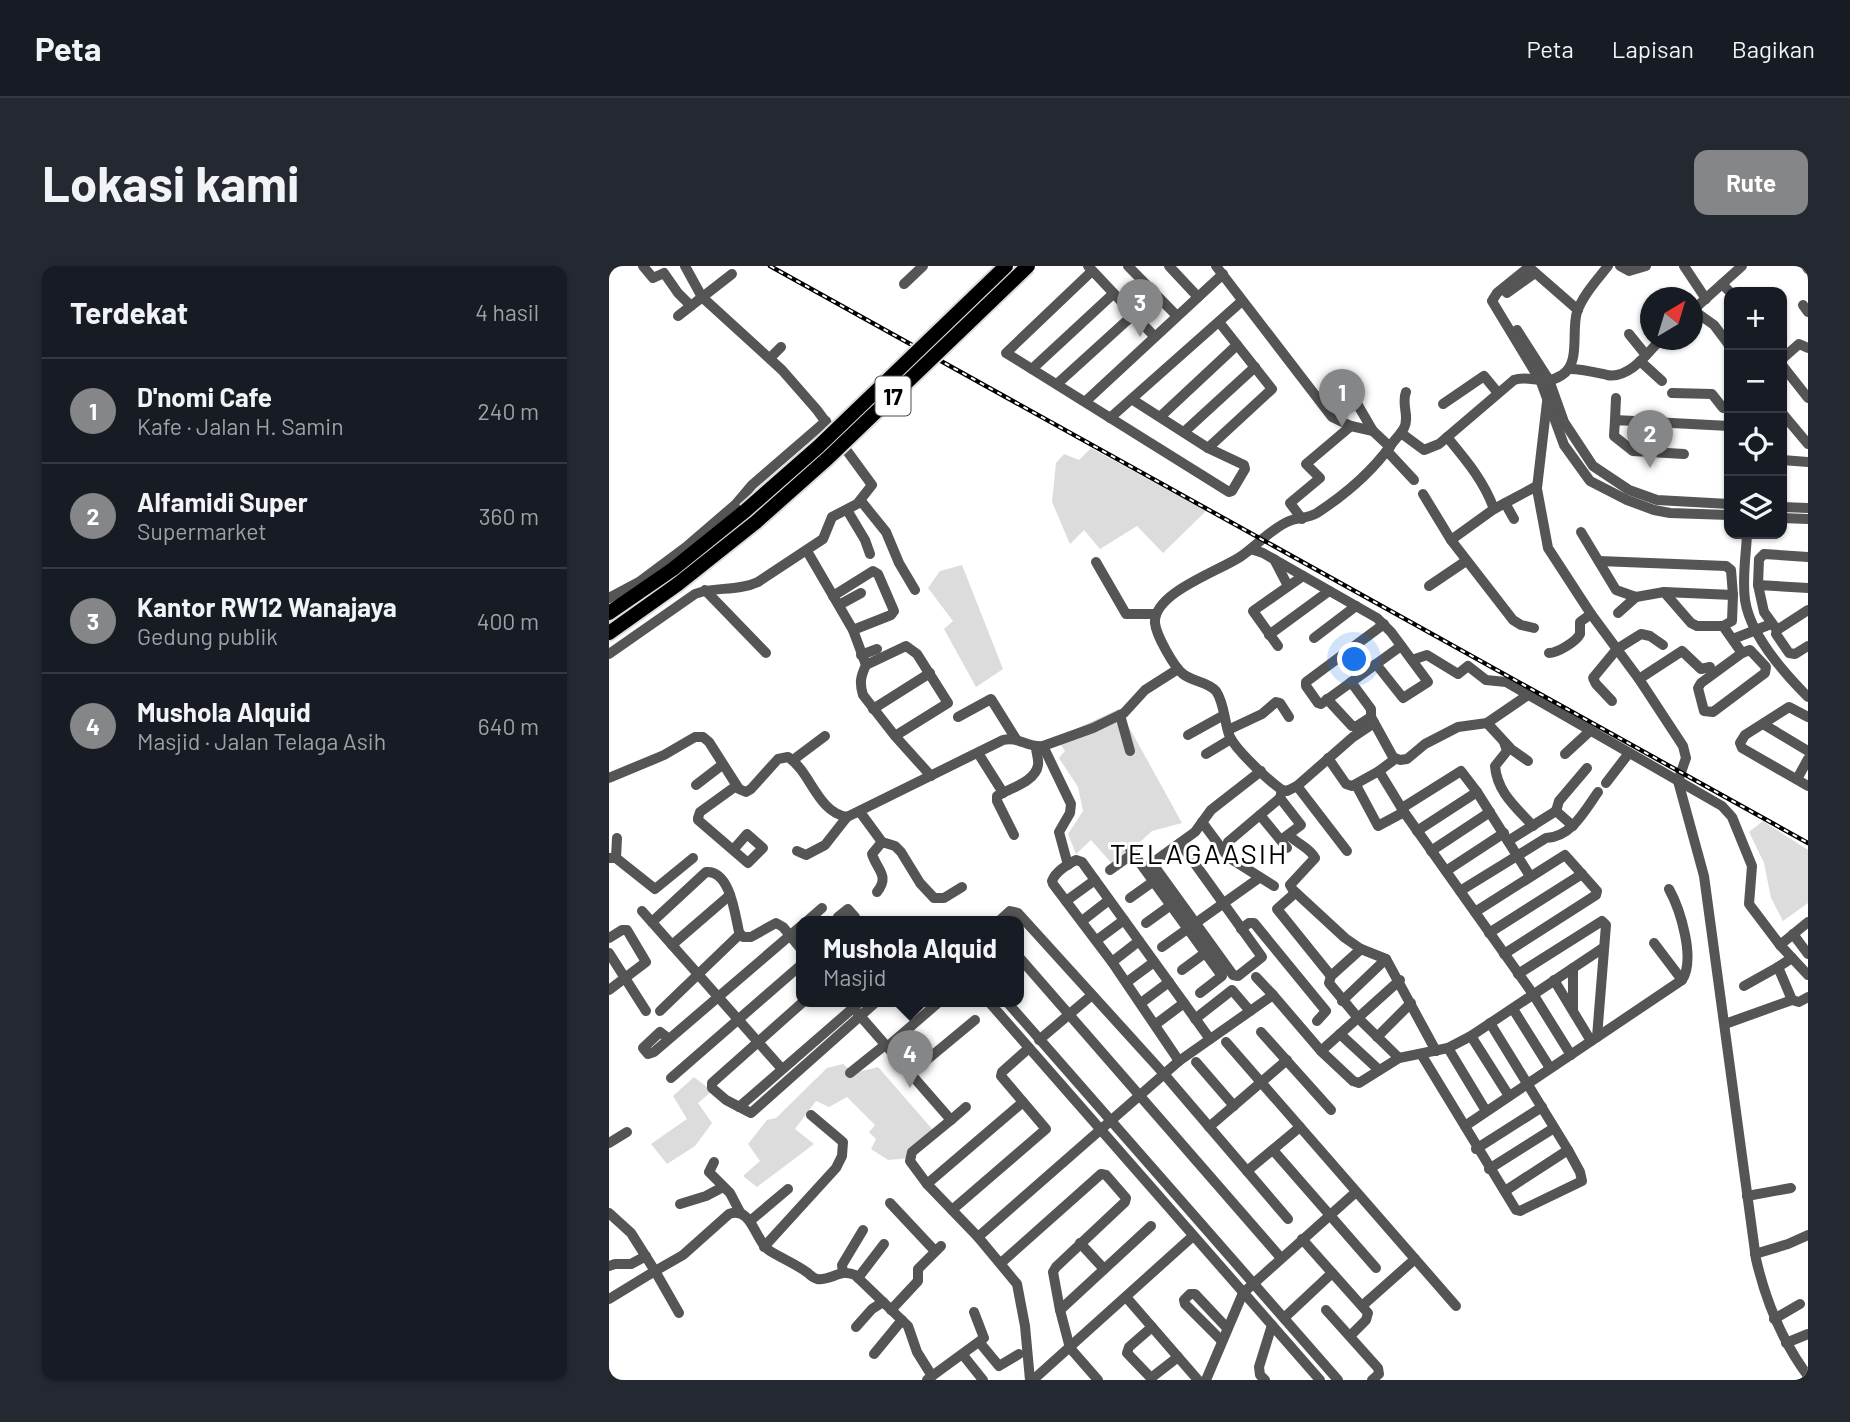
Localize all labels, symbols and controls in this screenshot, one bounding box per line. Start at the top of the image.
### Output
text: Peta [35,28,101,68]
text: Peta [1526,34,1574,63]
text: Lapisan [1612,34,1694,63]
text: Bagikan [1732,34,1815,63]
button: Rute [1694,150,1808,215]
text: Lokasi kami [42,153,299,212]
pin: 3 [1117,279,1163,337]
north arrow [1640,287,1703,350]
map controls [1724,287,1787,539]
button: + [1724,287,1787,350]
text: Terdekat [70,294,188,330]
text: 4 hasil [475,298,539,326]
button: − [1724,350,1787,413]
pin: 1 [1319,369,1365,427]
road number: 17 [875,377,911,416]
text: D'nomi Cafe [137,381,272,412]
text: 1 [89,397,97,425]
text: 240 m [477,397,539,425]
pin: 2 [1627,410,1673,468]
text: Kafe · Jalan H. Samin [137,412,344,440]
button: locate [1724,413,1787,476]
button: layers [1724,476,1787,539]
text: Alfamidi Super [137,486,308,517]
text: 2 [87,502,99,530]
text: 360 m [479,502,539,530]
text: Supermarket [137,517,267,545]
text: Kantor RW12 Wanajaya [137,591,397,622]
text: 3 [87,607,99,635]
text: 400 m [477,607,539,635]
text: Gedung publik [137,622,278,650]
your location [1337,642,1371,676]
text: Mushola Alquid [137,696,311,727]
text: 4 [86,712,100,740]
text: 640 m [478,712,539,740]
text: Masjid · Jalan Telaga Asih [137,727,386,755]
district label: TELAGAASIH [1110,836,1288,870]
popup [796,916,1024,1007]
text: Mushola Alquid [823,932,997,963]
text: Masjid [823,963,886,991]
pin: 4 [887,1030,933,1088]

